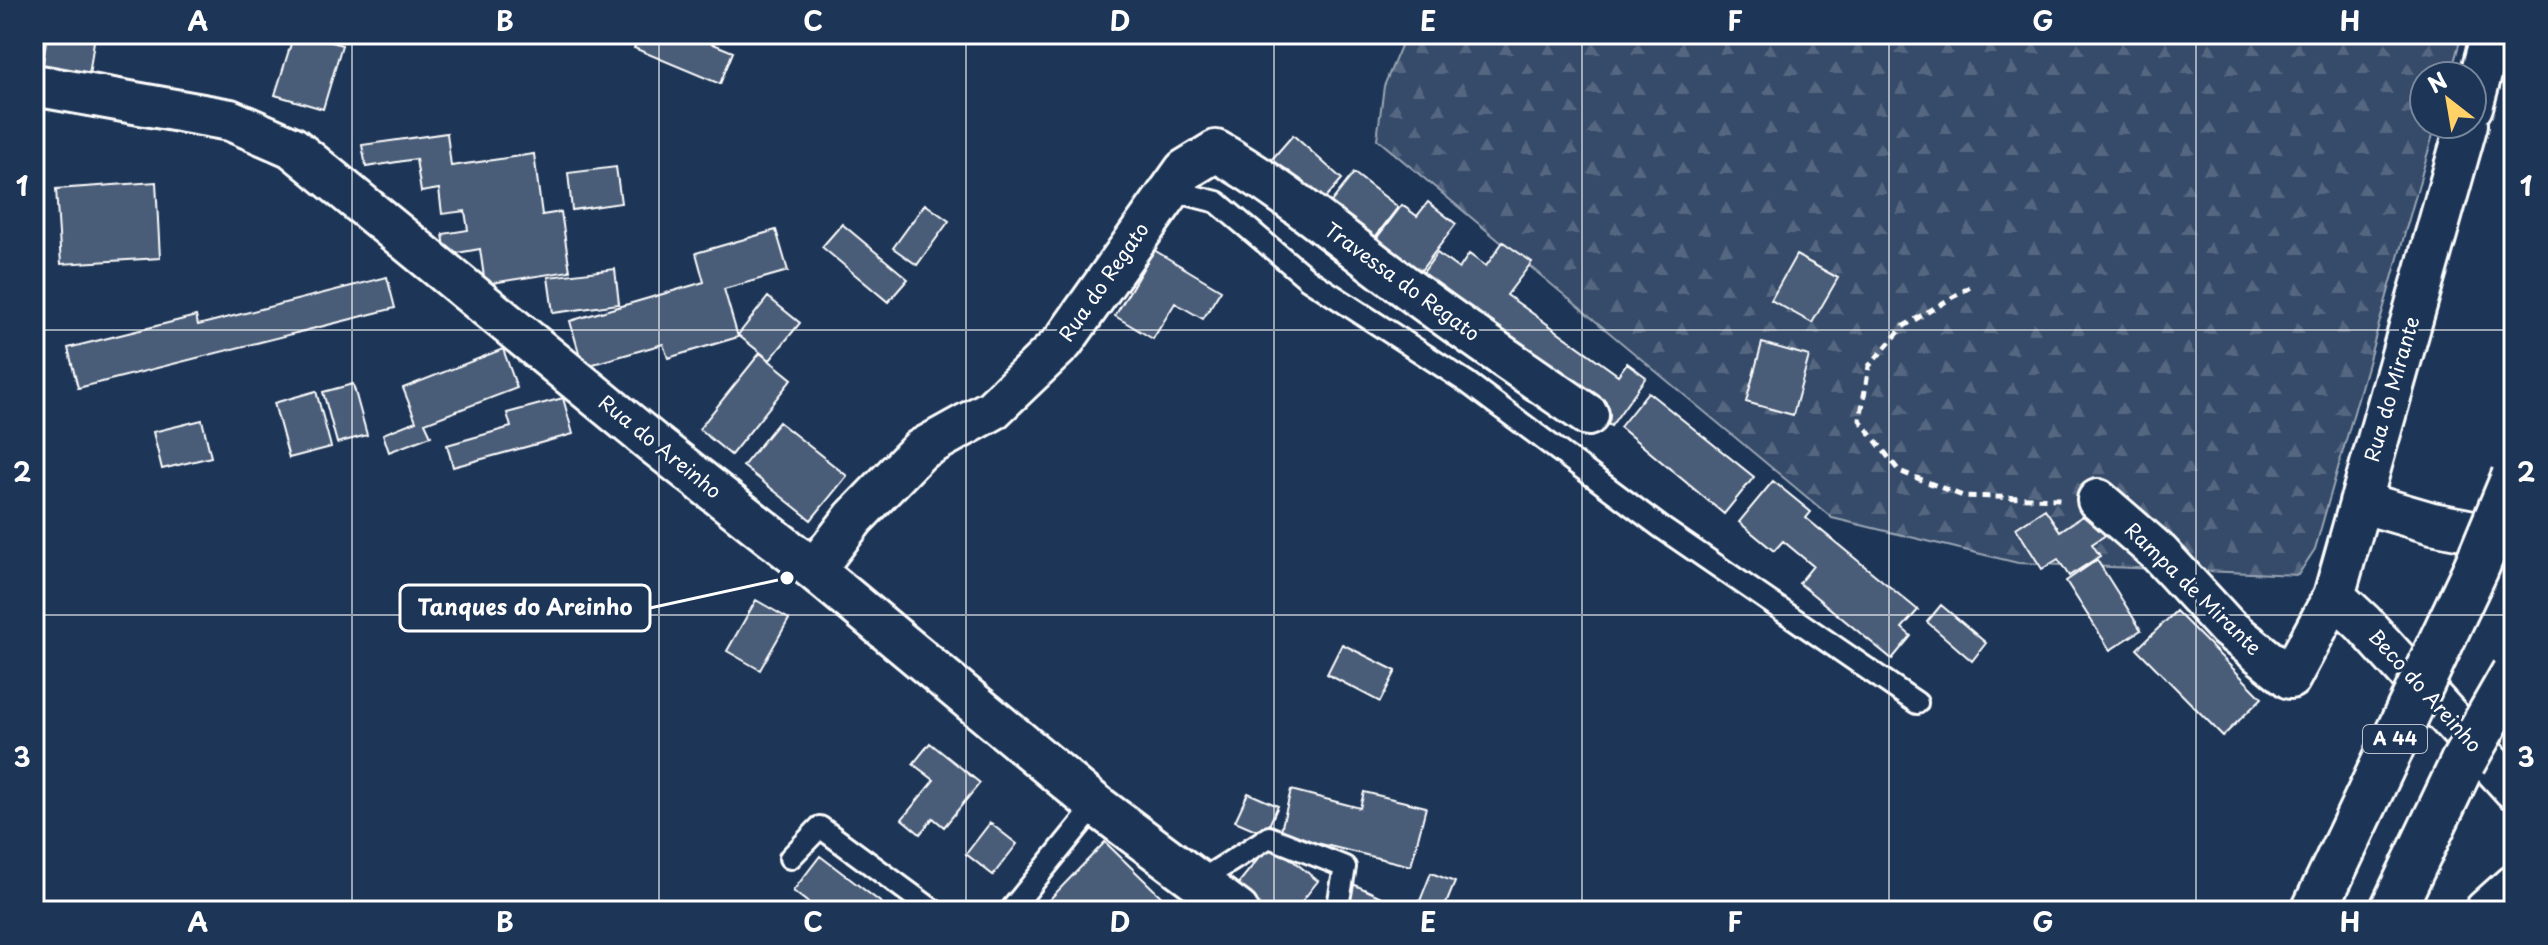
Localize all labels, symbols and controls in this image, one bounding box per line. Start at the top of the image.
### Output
text: A [188,1,208,40]
text: B [496,1,514,40]
text: C [803,1,823,40]
text: D [1110,1,1130,40]
text: E [1420,1,1436,40]
text: F [1727,1,1743,40]
text: G [2032,1,2054,40]
text: H [2340,1,2360,40]
north arrow [2408,60,2488,140]
text: N [2421,63,2453,100]
text: 1 [16,166,28,205]
text: 1 [2520,166,2532,205]
street label: Travessa do Regato [1319,214,1487,348]
street label: Rua do Regato [1051,216,1156,347]
street label: Rua do Mirante [2356,312,2426,465]
street label: Rua do Areinho [593,387,729,505]
text: 2 [13,452,31,491]
text: 2 [2517,452,2535,491]
street label: Rampa de Mirante [2118,515,2269,662]
callout: Tanques do Areinho [400,585,650,631]
text: Tanques do Areinho [417,589,633,622]
street label: Beco do Areinho [2362,622,2489,759]
road number: A 44 [2363,725,2427,753]
text: 3 [13,737,31,776]
text: 3 [2517,737,2535,776]
text: A [188,902,208,941]
text: B [496,902,514,941]
text: C [803,902,823,941]
text: D [1110,902,1130,941]
text: E [1420,902,1436,941]
text: F [1727,902,1743,941]
text: G [2032,902,2054,941]
text: H [2340,902,2360,941]

